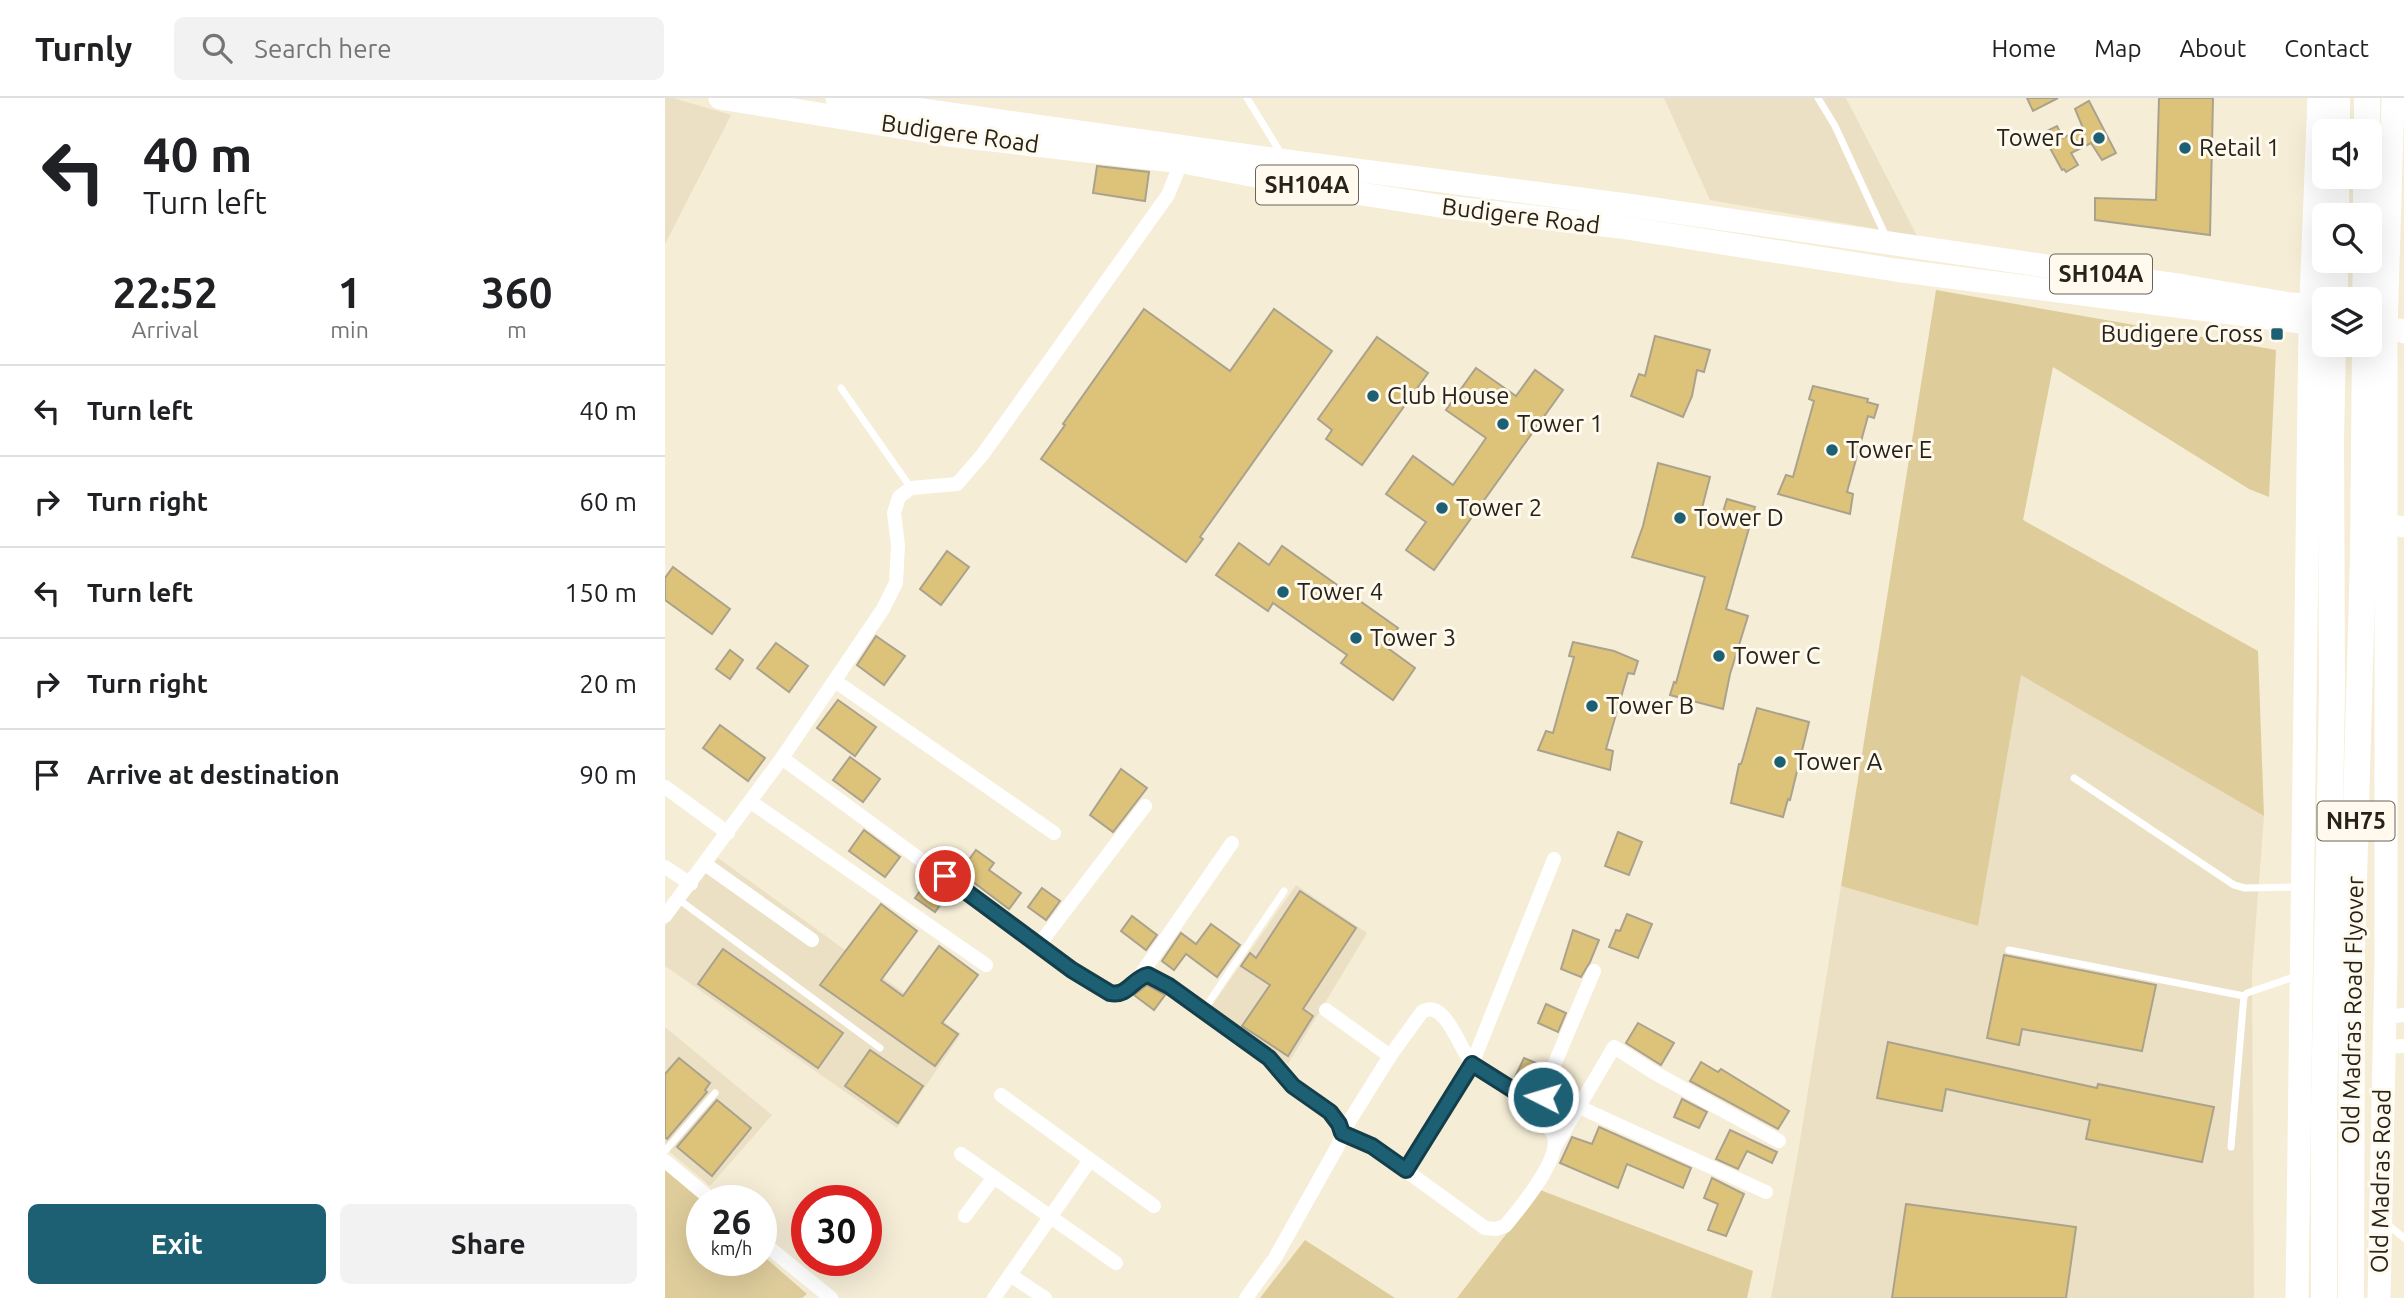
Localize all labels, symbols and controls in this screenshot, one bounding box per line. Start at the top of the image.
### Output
search box [174,17,664,80]
icon: search [198,29,236,67]
text: Turnly [35,30,132,67]
text: Search here [254,34,392,63]
text: Home [1991,35,2056,62]
text: Map [2094,35,2141,62]
text: About [2179,35,2246,62]
text: Contact [2284,35,2369,62]
street label: Budigere Road [879,109,1041,158]
map controls [2312,119,2382,357]
button: sound [2312,119,2382,189]
place label: Tower G [1996,124,2085,151]
icon: left [28,126,119,217]
text: 40 m [143,126,252,181]
marker: Tower G [2091,130,2107,146]
place label: Retail 1 [2199,134,2280,161]
marker: Retail 1 [2177,140,2193,156]
road number: SH104A [1256,166,1358,204]
text: Turn left [143,184,267,220]
street label: Budigere Road [1441,192,1602,239]
button: search [2312,203,2382,273]
road number: SH104A [2050,254,2152,294]
text: 22:52 [113,269,218,316]
text: 1 [338,269,361,316]
text: 360 [481,269,552,316]
button: layers [2312,287,2382,357]
text: Arrival [132,317,199,342]
text: min [330,317,369,342]
text: m [507,317,527,342]
place label: Budigere Cross [2101,320,2263,347]
marker: Budigere Cross [2269,326,2285,342]
place label: Club House [1387,382,1509,409]
marker: Club House [1365,388,1381,404]
icon: left [28,392,66,430]
text: Turn left [87,396,193,425]
text: 40 m [579,396,637,425]
place label: Tower 1 [1517,410,1603,437]
marker: Tower 1 [1495,416,1511,432]
place label: Tower E [1846,436,1932,463]
marker: Tower E [1824,442,1840,458]
icon: right [28,483,66,521]
text: Turn right [87,487,208,516]
text: 60 m [579,487,637,516]
place label: Tower 2 [1456,494,1542,521]
marker: Tower 2 [1434,500,1450,516]
place label: Tower D [1694,504,1784,531]
marker: Tower D [1672,510,1688,526]
icon: left [28,574,66,612]
text: Turn left [87,578,193,607]
text: 150 m [565,578,637,607]
place label: Tower 4 [1297,578,1383,605]
marker: Tower 4 [1275,584,1291,600]
place label: Tower 3 [1370,624,1456,651]
marker: Tower 3 [1348,630,1364,646]
place label: Tower C [1733,642,1821,669]
marker: Tower C [1711,648,1727,664]
icon: right [28,665,66,703]
text: Turn right [87,669,208,698]
text: 20 m [579,669,637,698]
place label: Tower B [1606,692,1694,719]
marker: Tower B [1584,698,1600,714]
place label: Tower A [1794,748,1883,775]
marker: Tower A [1772,754,1788,770]
icon: arrive [28,756,66,794]
text: Arrive at destination [87,760,340,789]
text: 90 m [579,760,637,789]
road number: NH75 [2317,802,2395,841]
pin [915,846,975,906]
icon: arrive [926,857,964,895]
street label: Old Madras Road Flyover [2337,876,2368,1144]
position arrow [1506,1060,1580,1134]
street label: Old Madras Road [2365,1089,2396,1273]
speed limit sign: 30 [791,1185,882,1276]
text: 26 [712,1201,751,1241]
button: Exit [28,1204,326,1284]
button: Share [340,1204,637,1284]
text: km/h [711,1238,752,1258]

